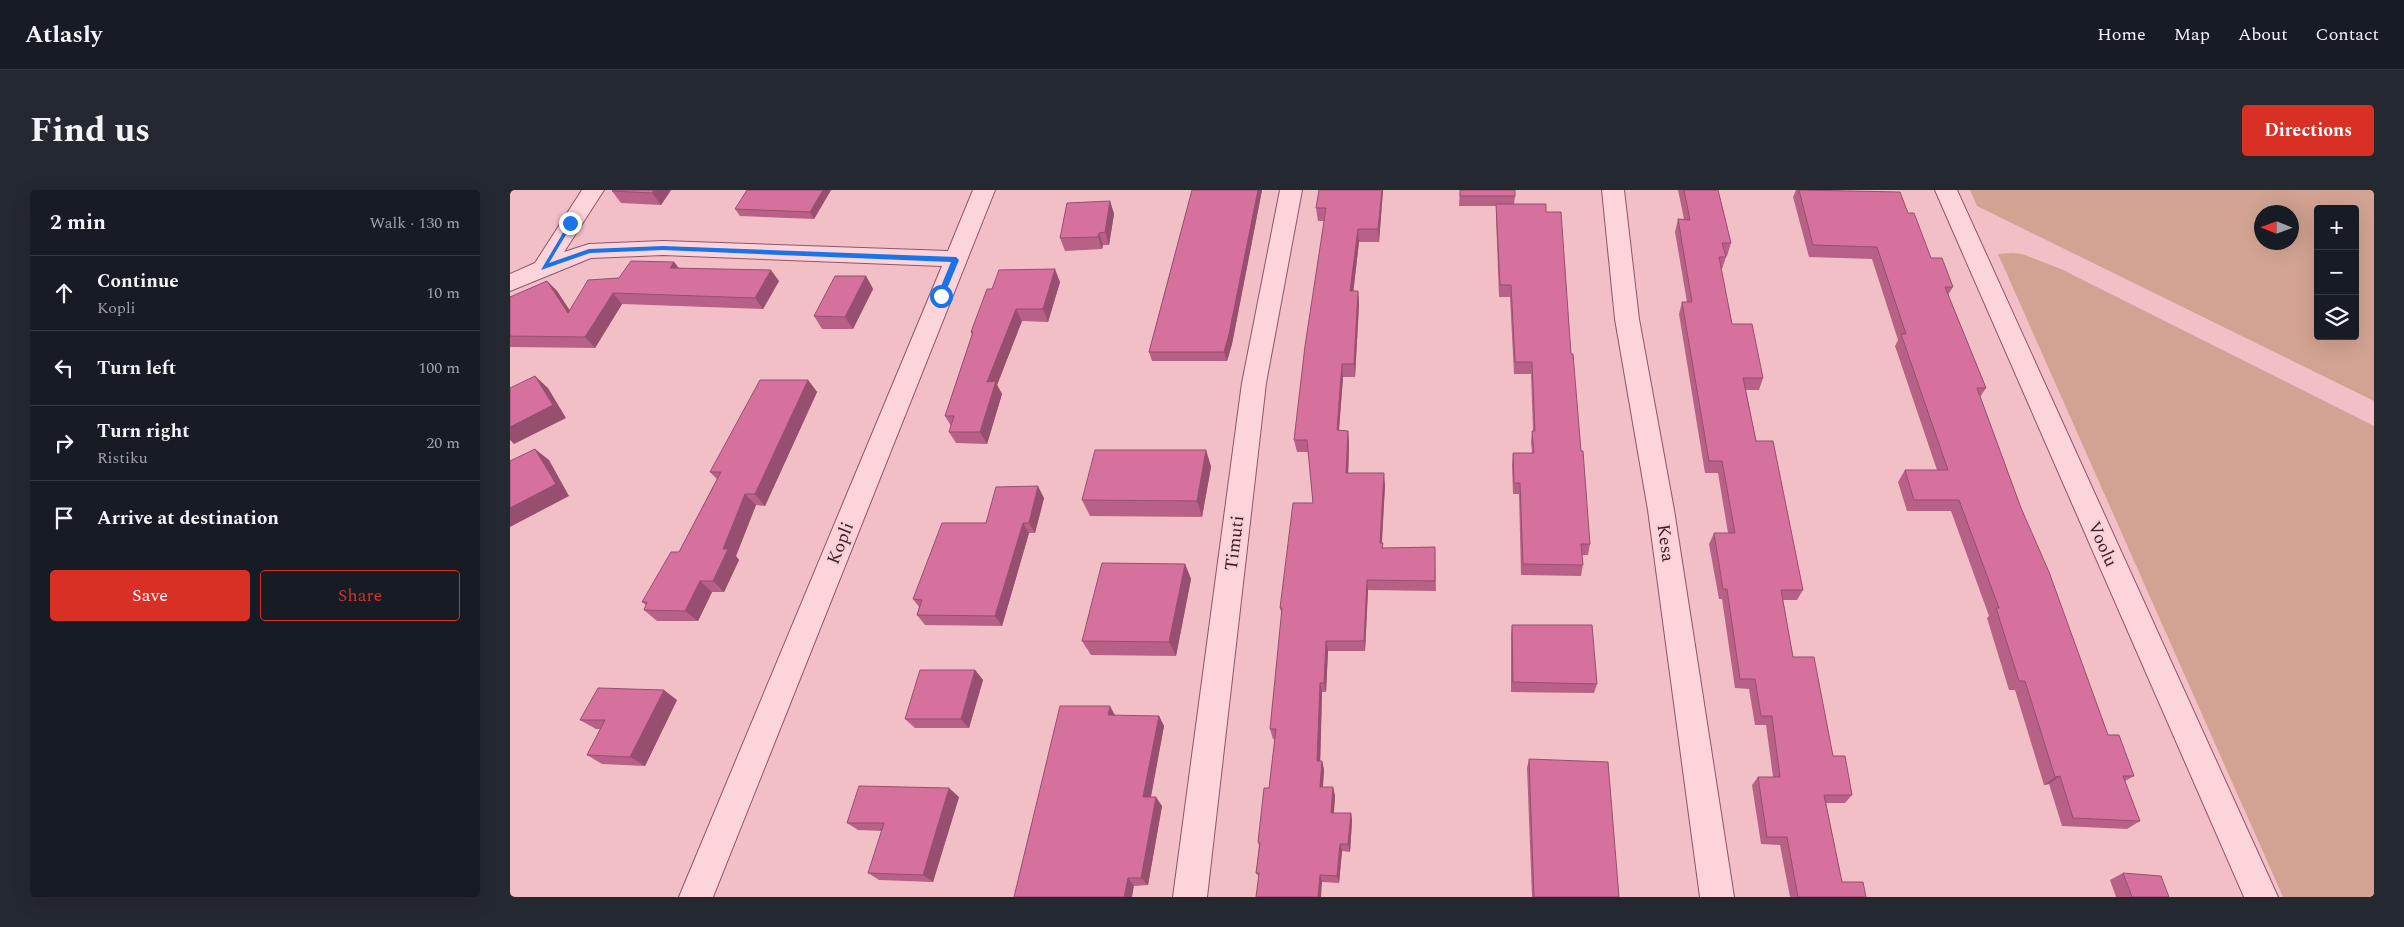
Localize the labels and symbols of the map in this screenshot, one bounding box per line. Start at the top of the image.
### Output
north arrow [2254,205,2299,250]
route end [559,212,582,235]
route start [930,285,953,308]
street label: Timuti [1218,514,1251,572]
street label: Voolu [2081,517,2125,571]
street label: Kopli [820,518,861,568]
street label: Kesa [1650,522,1682,564]

